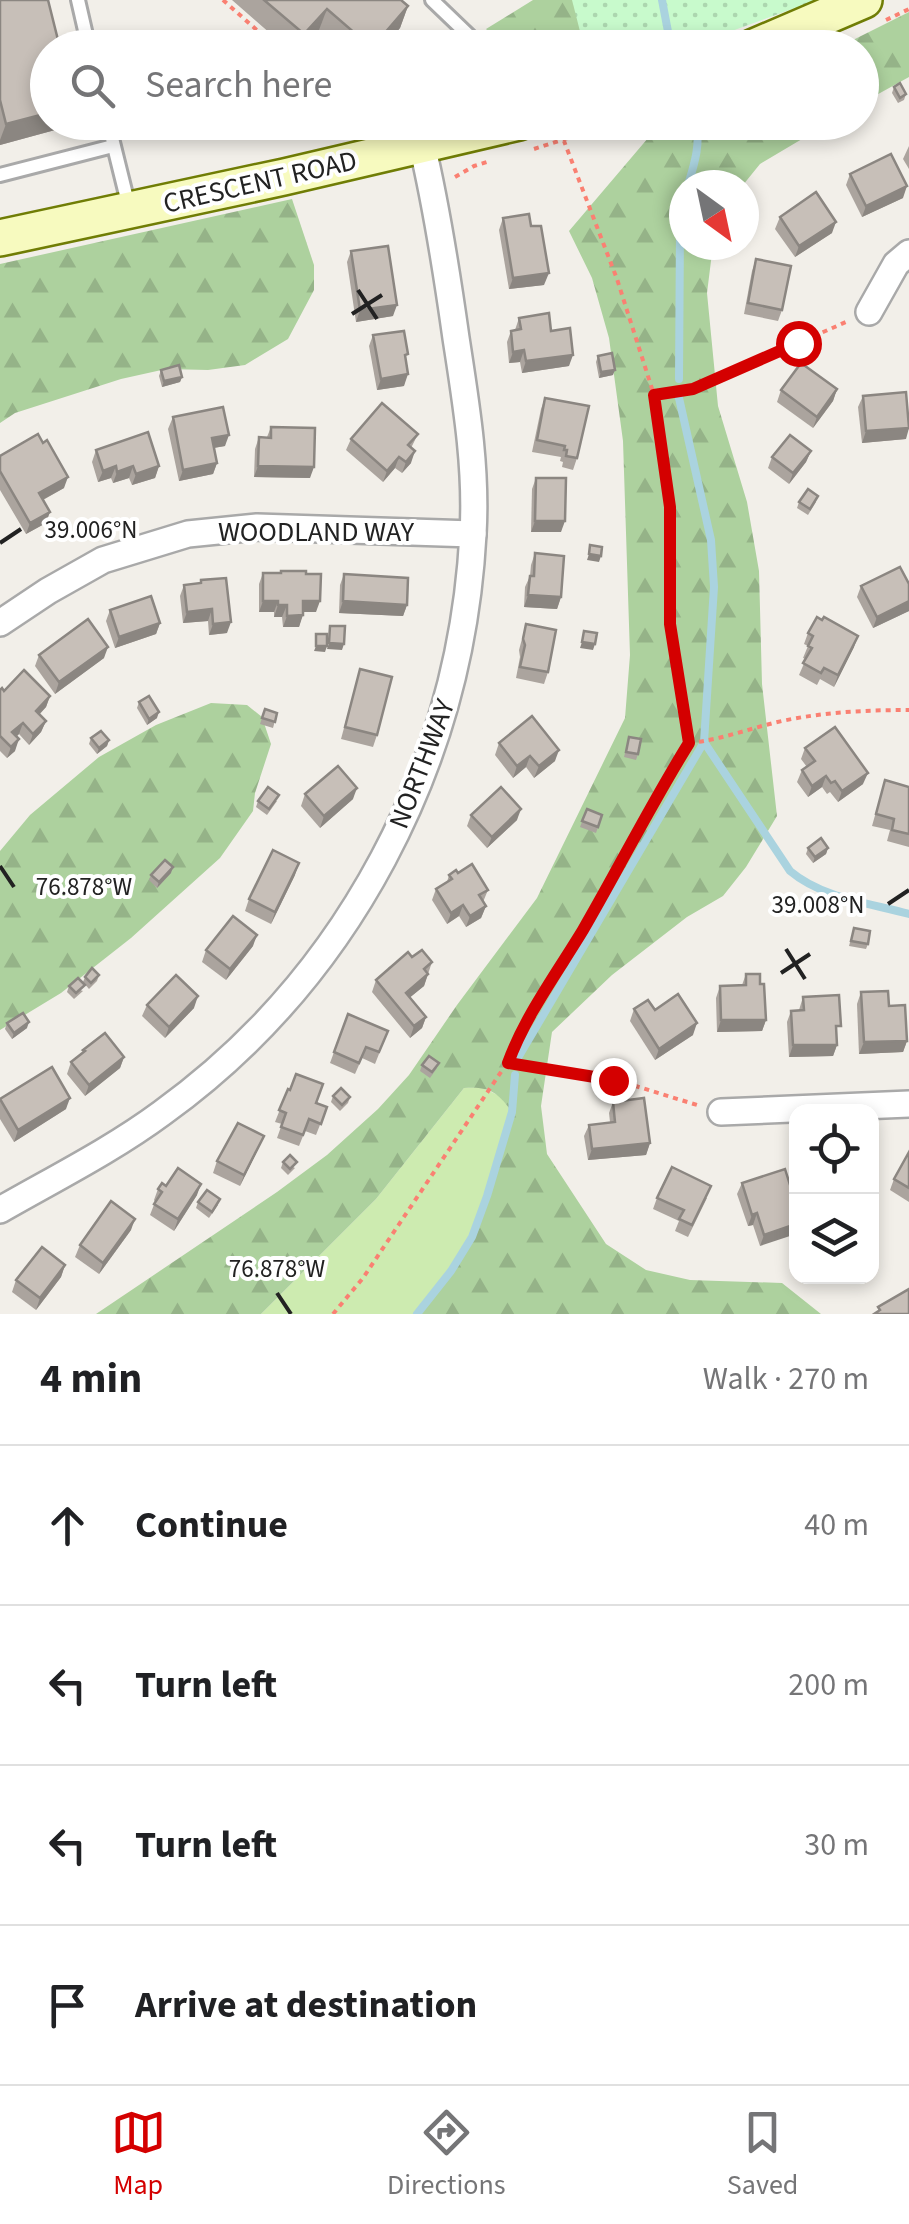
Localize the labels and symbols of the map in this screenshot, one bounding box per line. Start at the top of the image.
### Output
street label: CRESCENT ROAD [159,140,361,224]
north arrow [669,170,759,260]
route start [776,321,822,367]
text: 39.006°N [45,512,137,548]
street label: WOODLAND WAY [218,512,415,552]
street label: NORTHWAY [379,693,465,835]
text: 76.878°W [36,869,132,905]
text: 39.008°N [772,887,864,923]
route end [591,1058,637,1104]
text: 76.878°W [229,1251,325,1287]

